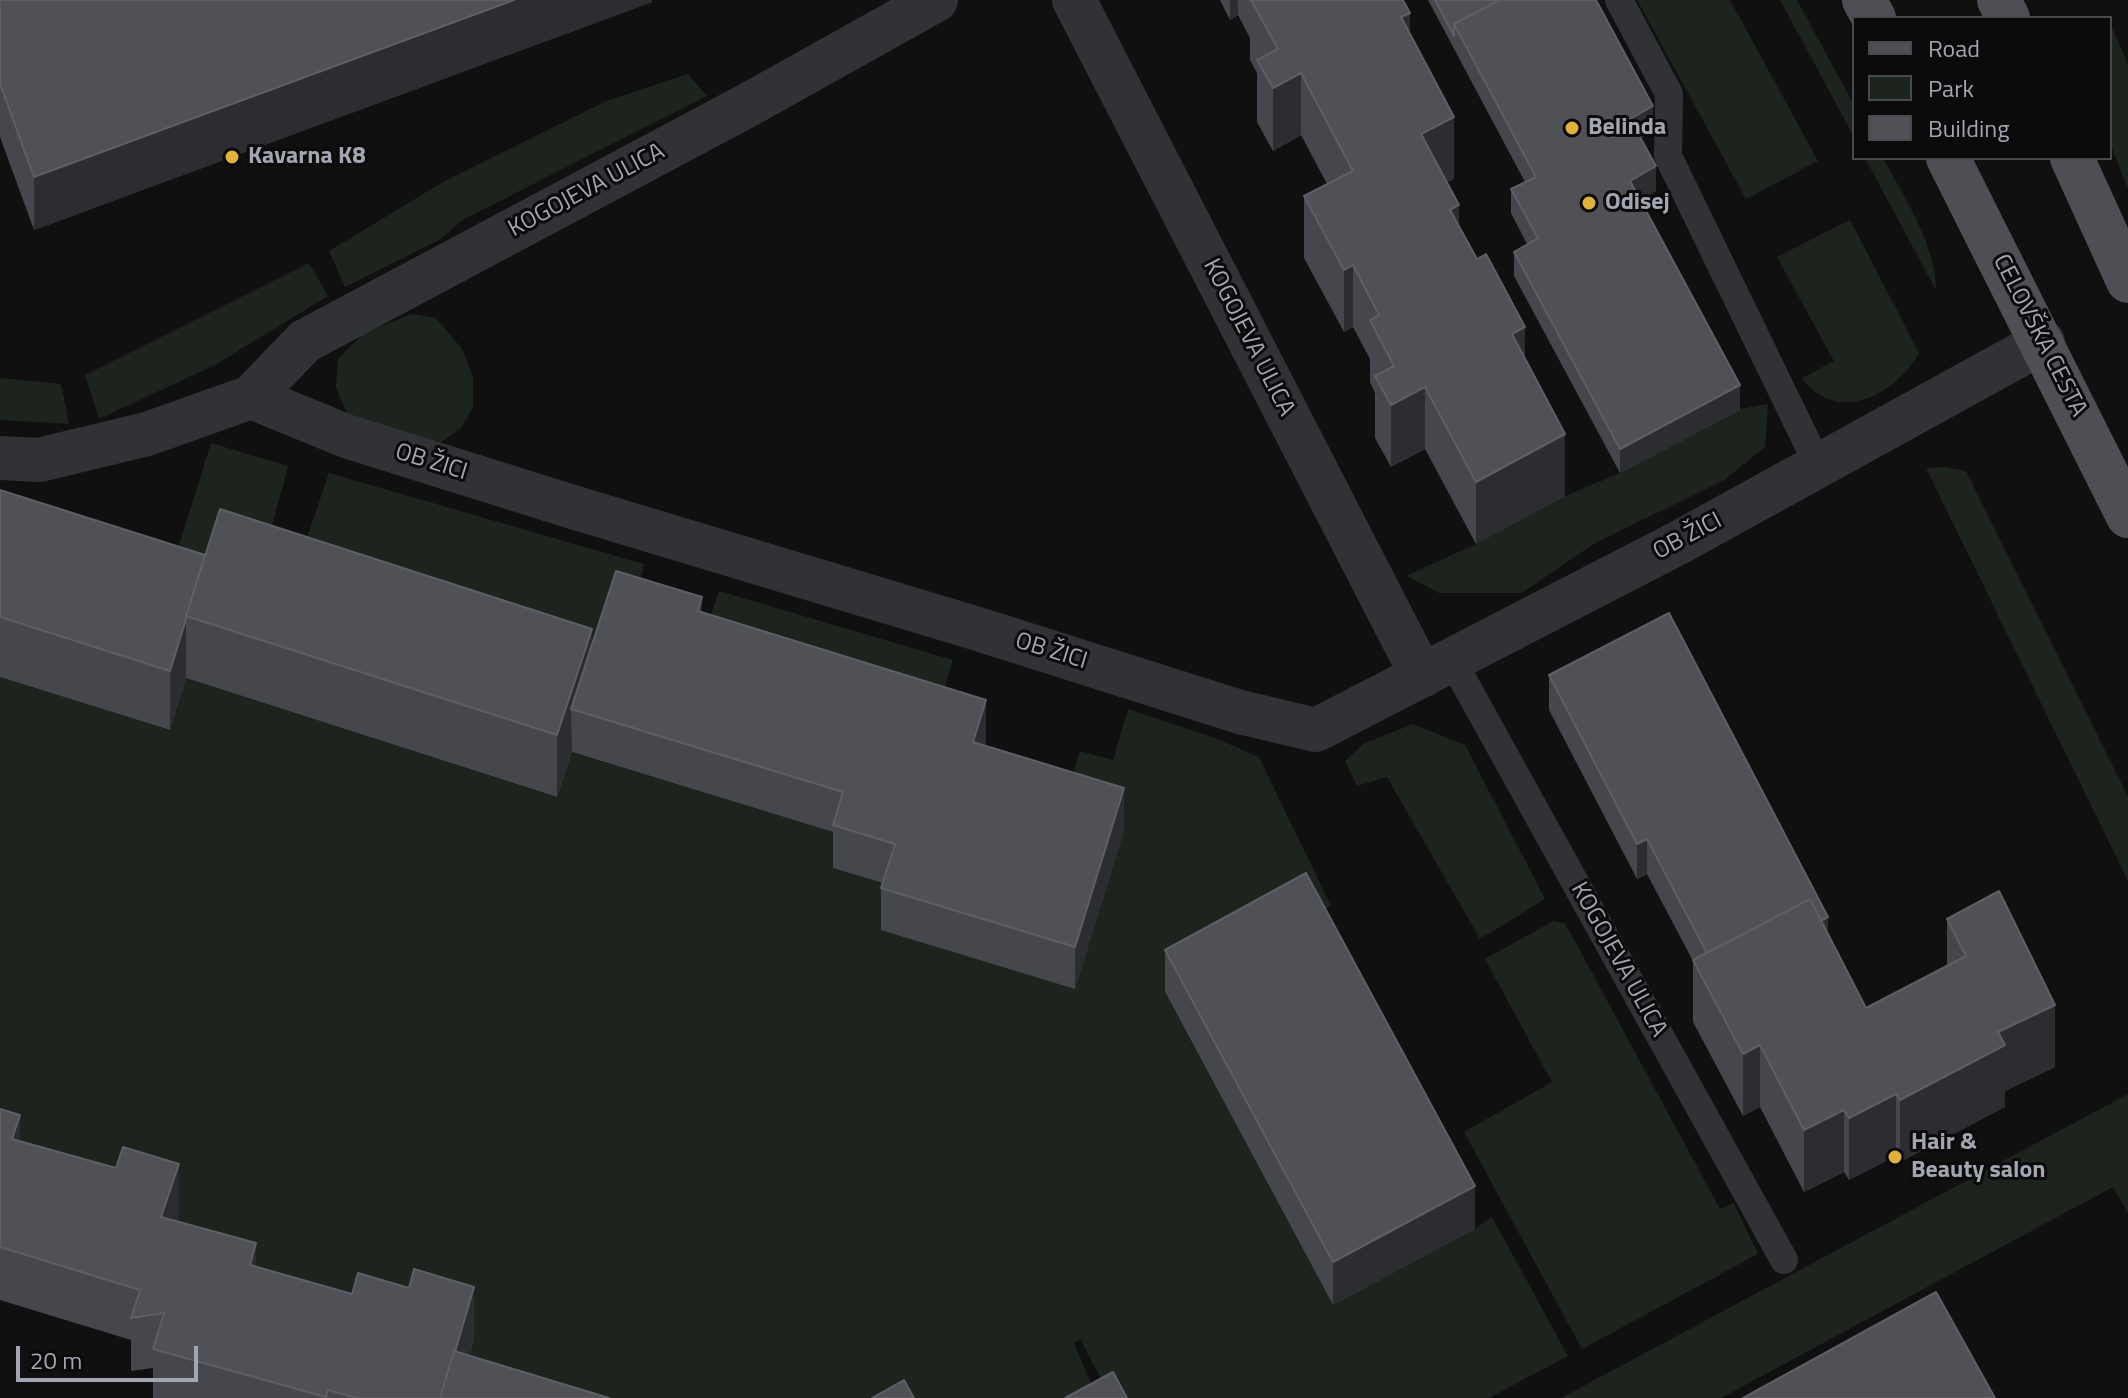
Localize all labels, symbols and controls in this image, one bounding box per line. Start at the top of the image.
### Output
legend [1852,16,2112,160]
text: Road [1928,30,1980,66]
text: Park [1928,70,1974,106]
text: Building [1928,110,2010,146]
place label: Belinda [1588,114,1666,142]
marker: Belinda [1563,119,1581,137]
street label: KOGOJEVA ULICA [504,138,670,244]
place label: Kavarna K8 [248,143,366,171]
marker: Kavarna K8 [223,148,241,166]
place label: Odisej [1605,189,1670,217]
marker: Odisej [1580,194,1598,212]
street label: CELOVŠKA CESTA [1986,250,2092,422]
street label: KOGOJEVA ULICA [1196,255,1300,421]
street label: OB ŽICI [392,438,470,488]
street label: OB ŽICI [1649,507,1727,567]
street label: OB ŽICI [1012,627,1090,677]
street label: KOGOJEVA ULICA [1564,878,1672,1042]
place label: Hair & Beauty salon [1911,1129,2046,1185]
marker: Hair & Beauty salon [1886,1148,1904,1166]
scale bar [20,1330,202,1380]
text: 20 m [30,1342,82,1378]

